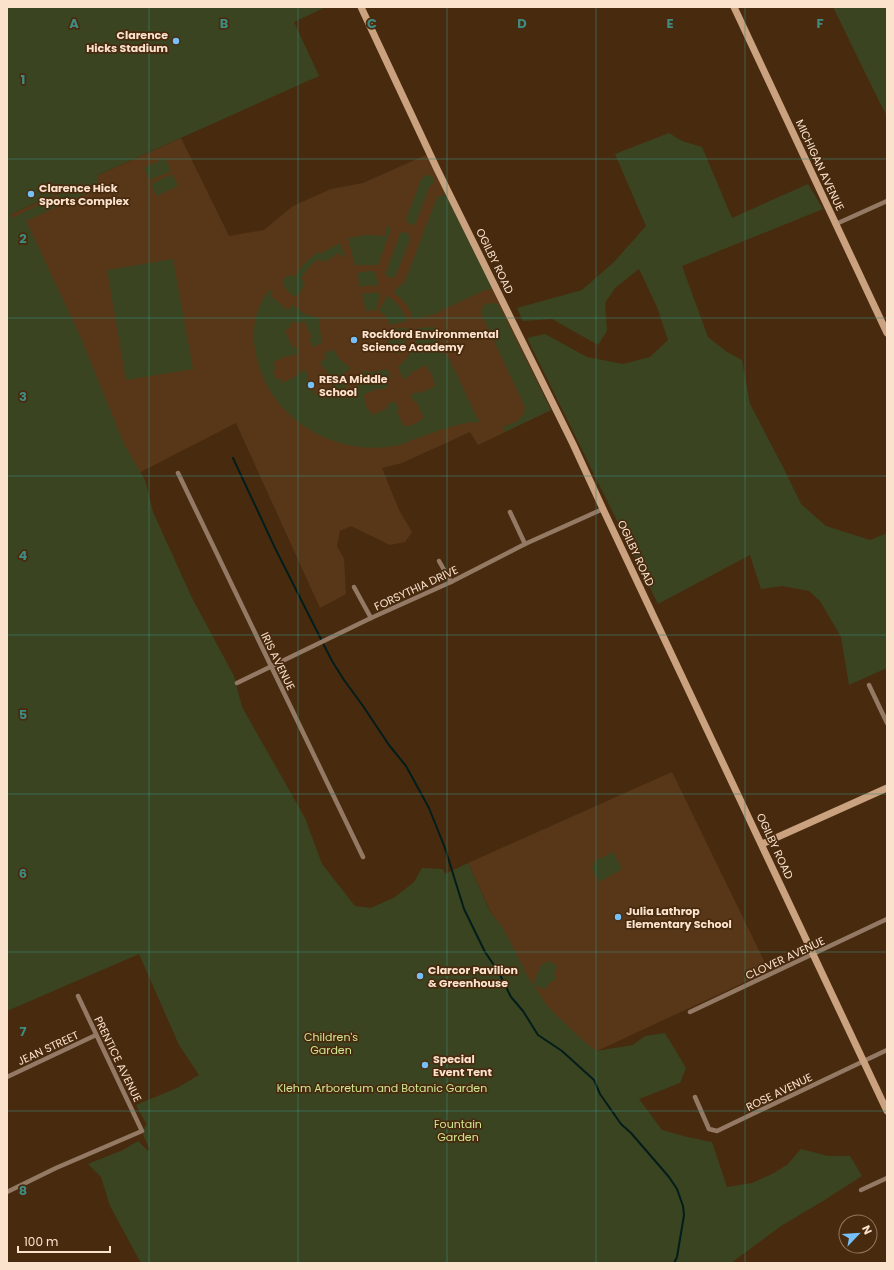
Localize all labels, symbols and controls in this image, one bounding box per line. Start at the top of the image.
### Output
text: A [69,14,79,33]
text: B [220,14,229,33]
text: C [367,14,377,33]
text: D [517,14,527,33]
text: E [666,14,674,33]
text: F [816,14,824,33]
place label: Clarence Hicks Stadium [86,27,168,56]
marker: Clarence Hicks Stadium [171,36,181,46]
text: 1 [21,70,25,89]
street label: MICHIGAN AVENUE [792,117,848,213]
place label: Clarence Hick Sports Complex [39,180,129,209]
marker: Clarence Hick Sports Complex [26,189,36,199]
street label: OGILBY ROAD [472,225,518,297]
text: 2 [19,229,27,248]
place label: Rockford Environmental Science Academy [362,326,499,355]
marker: Rockford Environmental Science Academy [349,335,359,345]
place label: RESA Middle School [319,371,388,400]
marker: RESA Middle School [306,380,316,390]
text: 3 [19,387,27,406]
street label: OGILBY ROAD [614,517,658,589]
text: 4 [19,546,28,565]
street label: FORSYTHIA DRIVE [372,562,460,614]
street label: IRIS AVENUE [257,629,299,693]
text: 5 [19,705,27,724]
street label: OGILBY ROAD [753,810,797,882]
text: 6 [19,864,27,883]
place label: Julia Lathrop Elementary School [626,903,732,932]
marker: Julia Lathrop Elementary School [613,912,623,922]
street label: CLOVER AVENUE [743,933,827,983]
place label: Clarcor Pavilion & Greenhouse [428,962,518,991]
marker: Clarcor Pavilion & Greenhouse [415,971,425,981]
street label: PRENTICE AVENUE [90,1013,146,1105]
text: 7 [20,1022,27,1041]
street label: JEAN STREET [15,1027,81,1069]
park label: Children's Garden [304,1029,358,1058]
place label: Special Event Tent [433,1051,493,1080]
marker: Special Event Tent [420,1060,430,1070]
street label: ROSE AVENUE [743,1069,815,1115]
park label: Klehm Arboretum and Botanic Garden [277,1080,487,1096]
park label: Fountain Garden [434,1116,482,1145]
text: 8 [19,1181,27,1200]
north arrow [838,1214,878,1254]
text: N [858,1223,876,1237]
scale bar [18,1228,110,1254]
text: 100 m [24,1233,58,1250]

